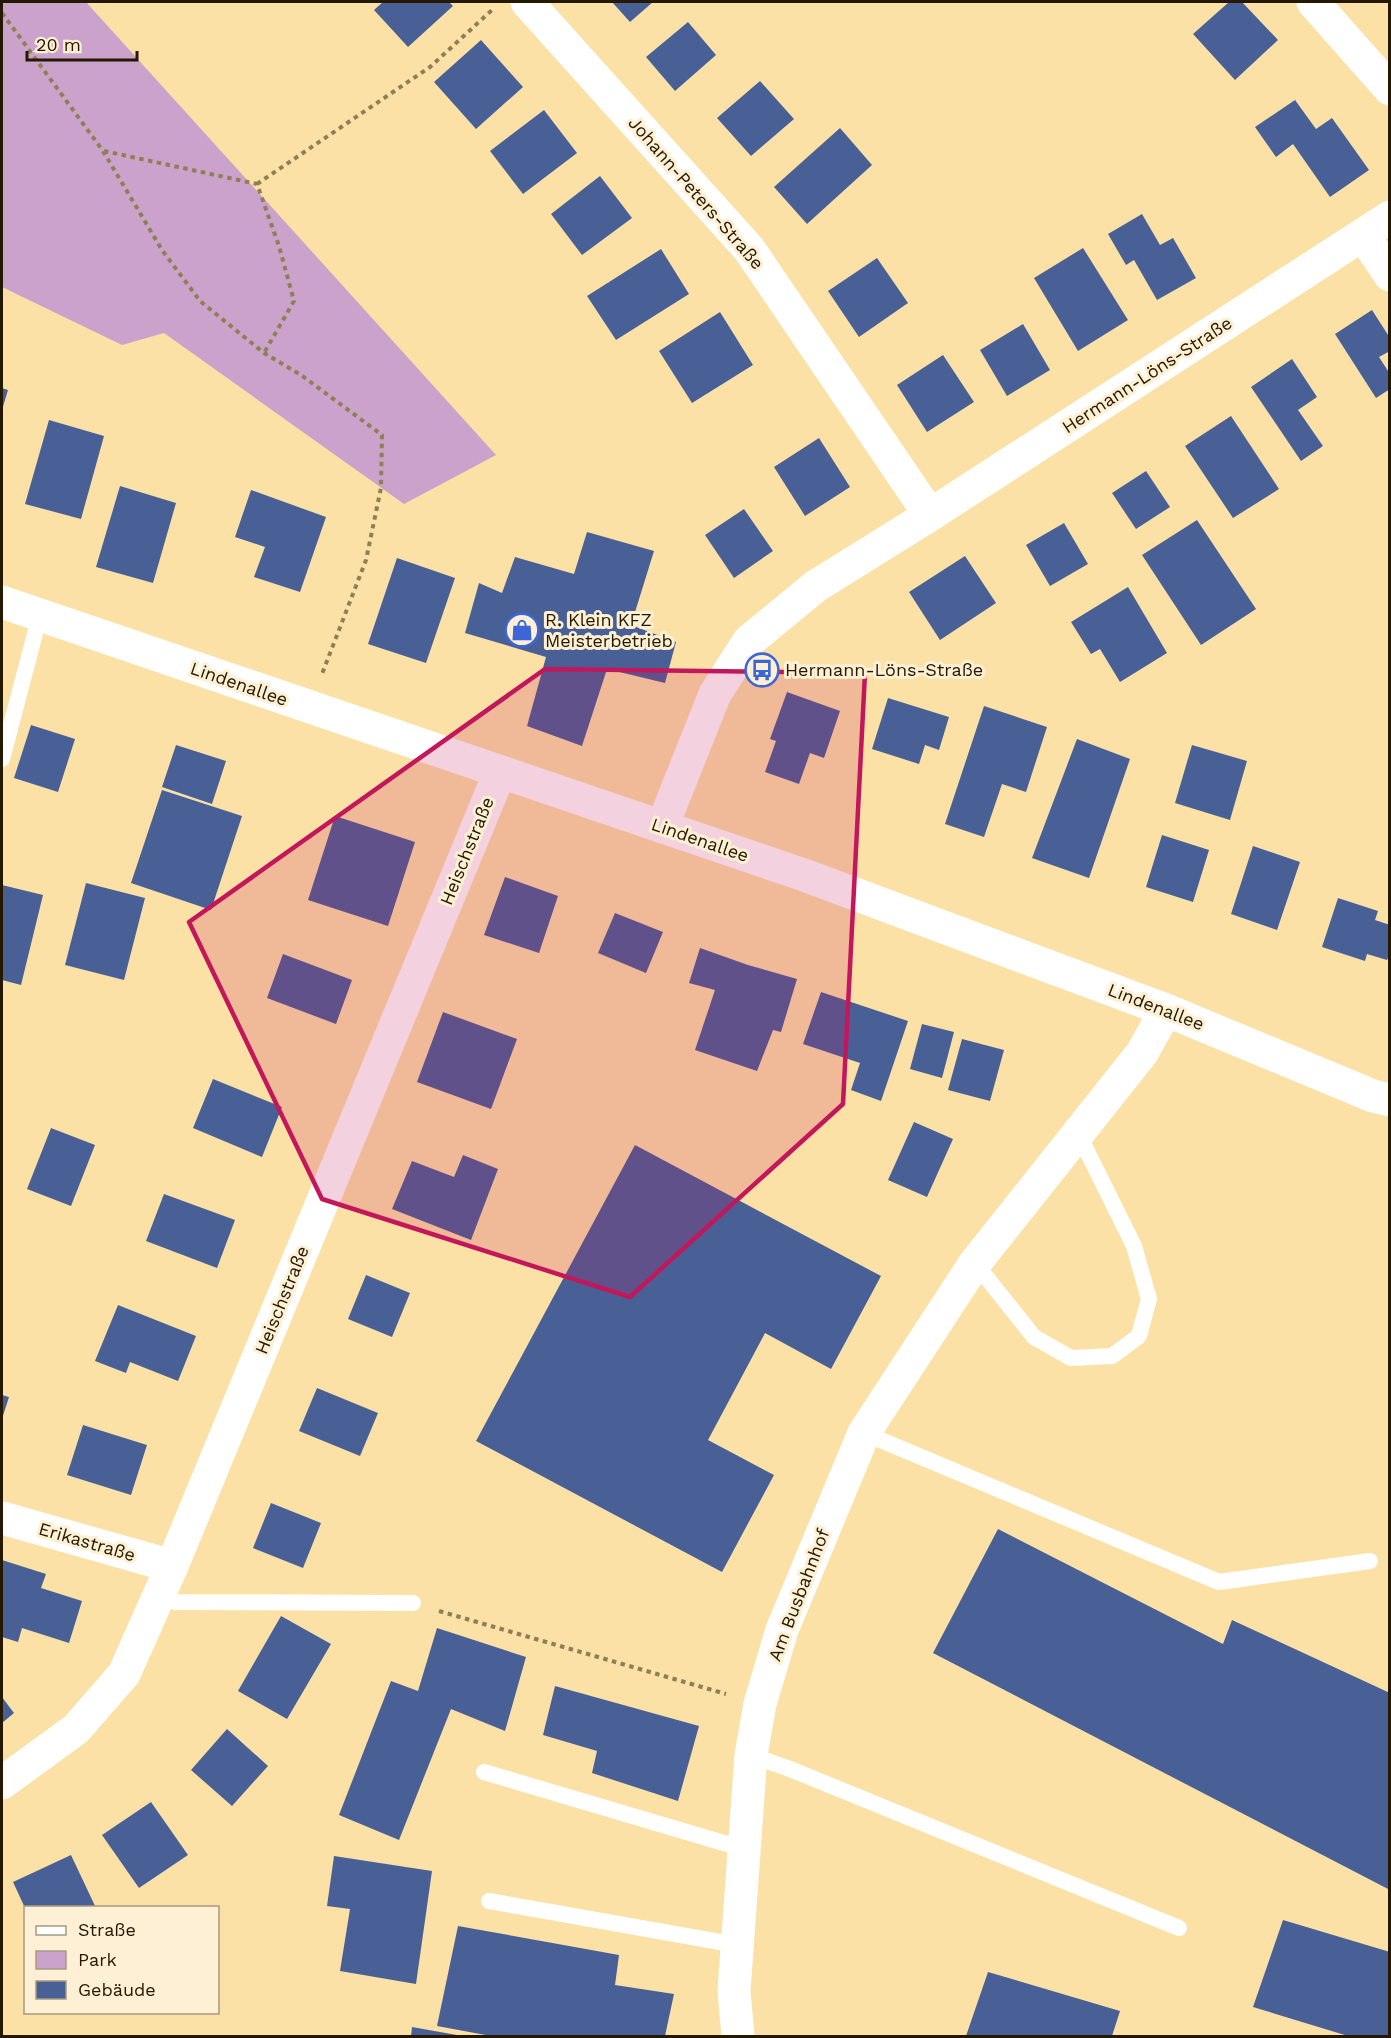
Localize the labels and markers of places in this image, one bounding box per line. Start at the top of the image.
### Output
place label: R. Klein KFZ Meisterbetrieb [545,609,673,651]
shop icon: R. Klein KFZ Meisterbetrieb [504,612,540,648]
bus stop icon: Hermann-Löns-Straße [744,652,780,688]
place label: Hermann-Löns-Straße [785,659,983,680]

